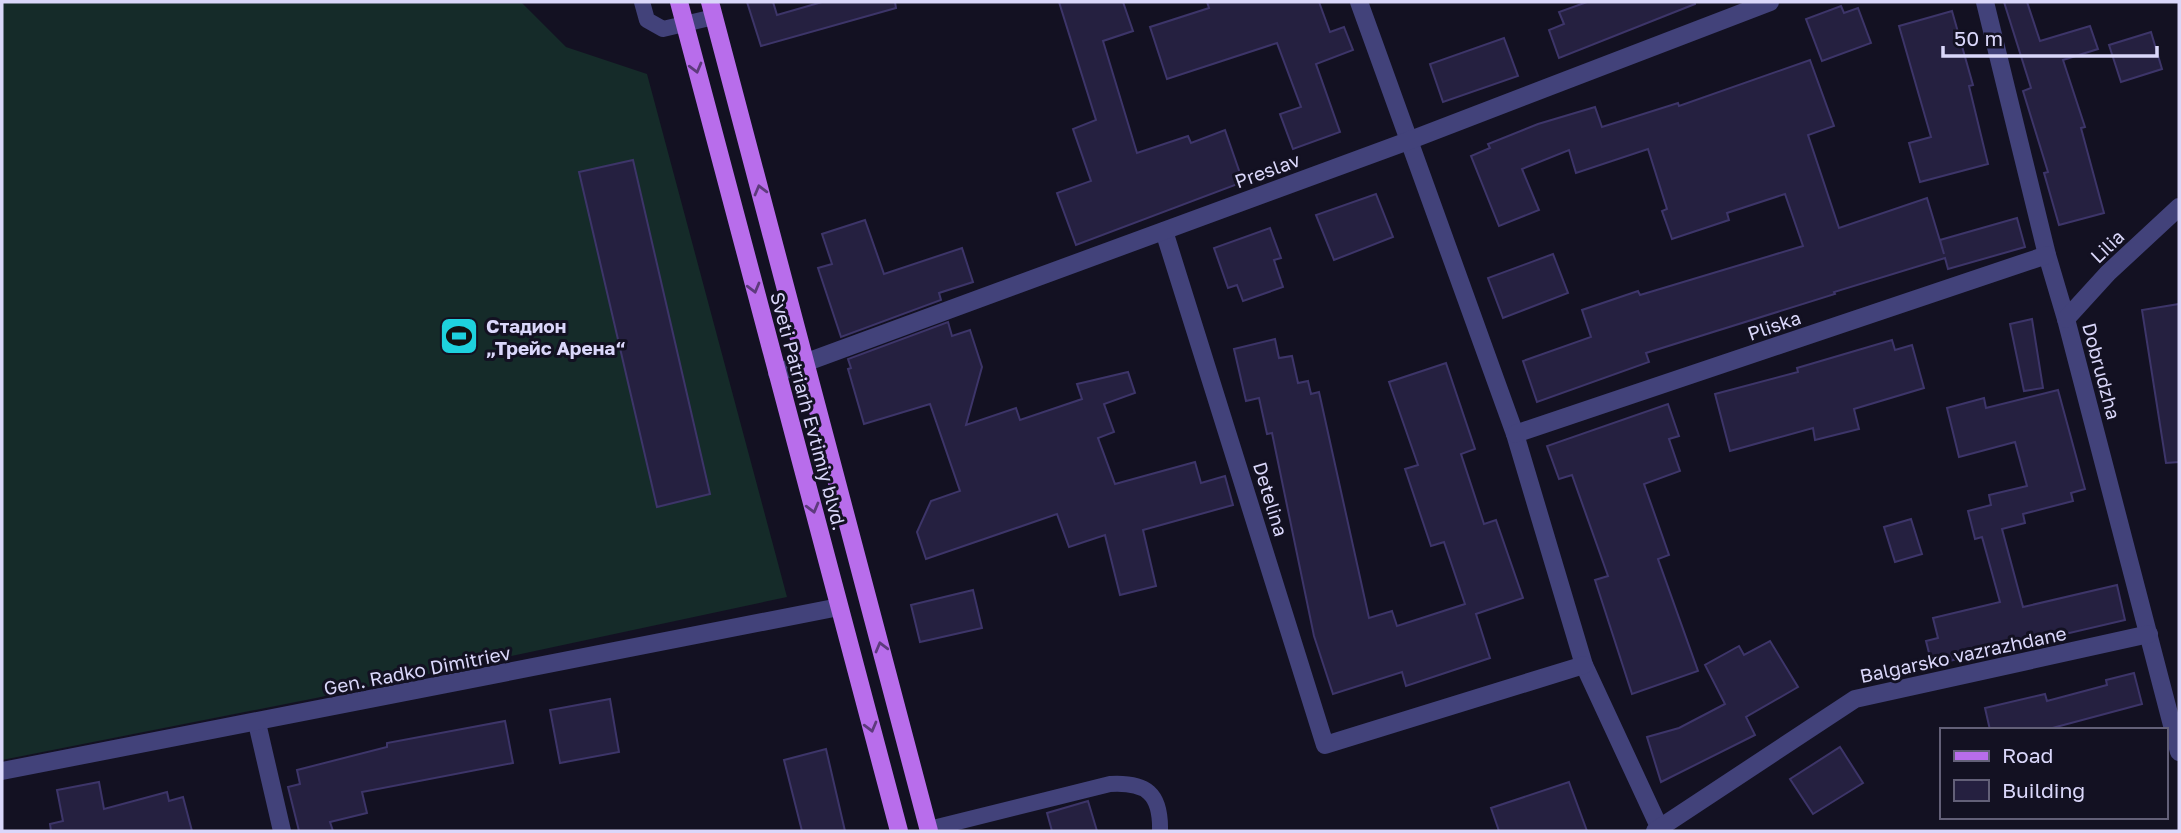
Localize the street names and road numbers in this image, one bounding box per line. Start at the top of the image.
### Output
street label: Preslav [1231,147,1303,192]
street label: Lilia [2085,225,2129,267]
street label: Sveti Patriarh Evtimiy blvd. [766,289,852,533]
street label: Pliska [1744,305,1804,345]
street label: Dobrudzha [2078,320,2126,422]
street label: Detelina [1249,459,1293,539]
street label: Balgarsko vazrazhdane [1858,621,2068,687]
street label: Gen. Radko Dimitriev [322,641,513,699]

